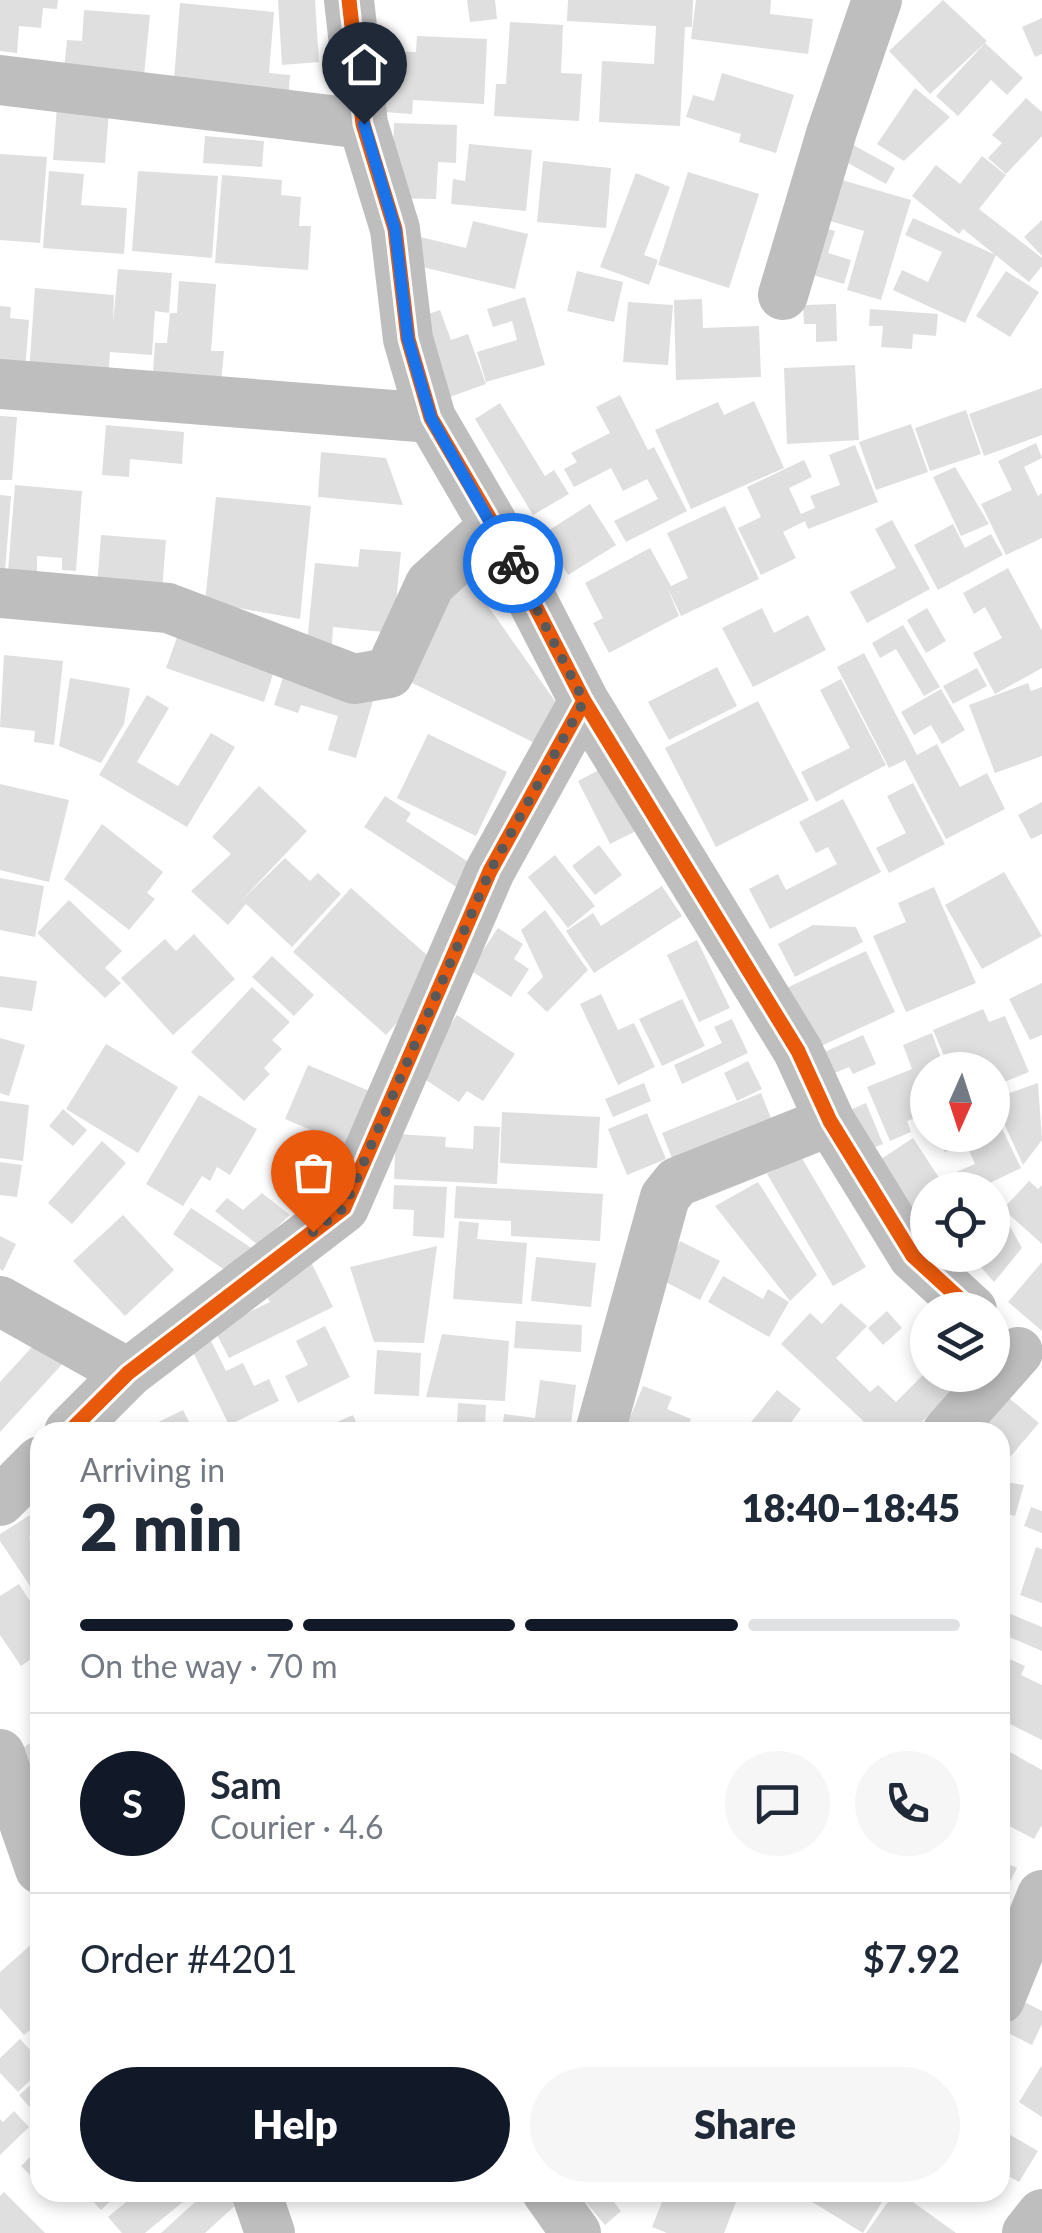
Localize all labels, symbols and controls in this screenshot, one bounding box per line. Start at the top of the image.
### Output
pin [322,22,407,125]
icon: home [337,37,392,92]
courier [463,513,563,613]
icon: bike [486,536,541,591]
north arrow [910,1052,1010,1152]
map controls [910,1052,1010,1392]
pin [271,1130,356,1233]
icon: bag [286,1145,341,1200]
button: locate [910,1172,1010,1272]
button: layers [910,1292,1010,1392]
text: Arriving in [80,1450,225,1489]
text: 18:40–18:45 [741,1484,960,1530]
text: 2 min [80,1487,242,1565]
text: On the way · 70 m [80,1646,338,1685]
button: chat [725,1751,830,1856]
button: phone [855,1751,960,1856]
text: Sam [210,1761,282,1807]
text: S [122,1780,143,1826]
text: Courier · 4.6 [210,1807,384,1846]
text: Order #4201 [80,1935,297,1981]
text: $7.92 [863,1935,960,1981]
button: Help [80,2067,510,2182]
button: Share [530,2067,960,2182]

